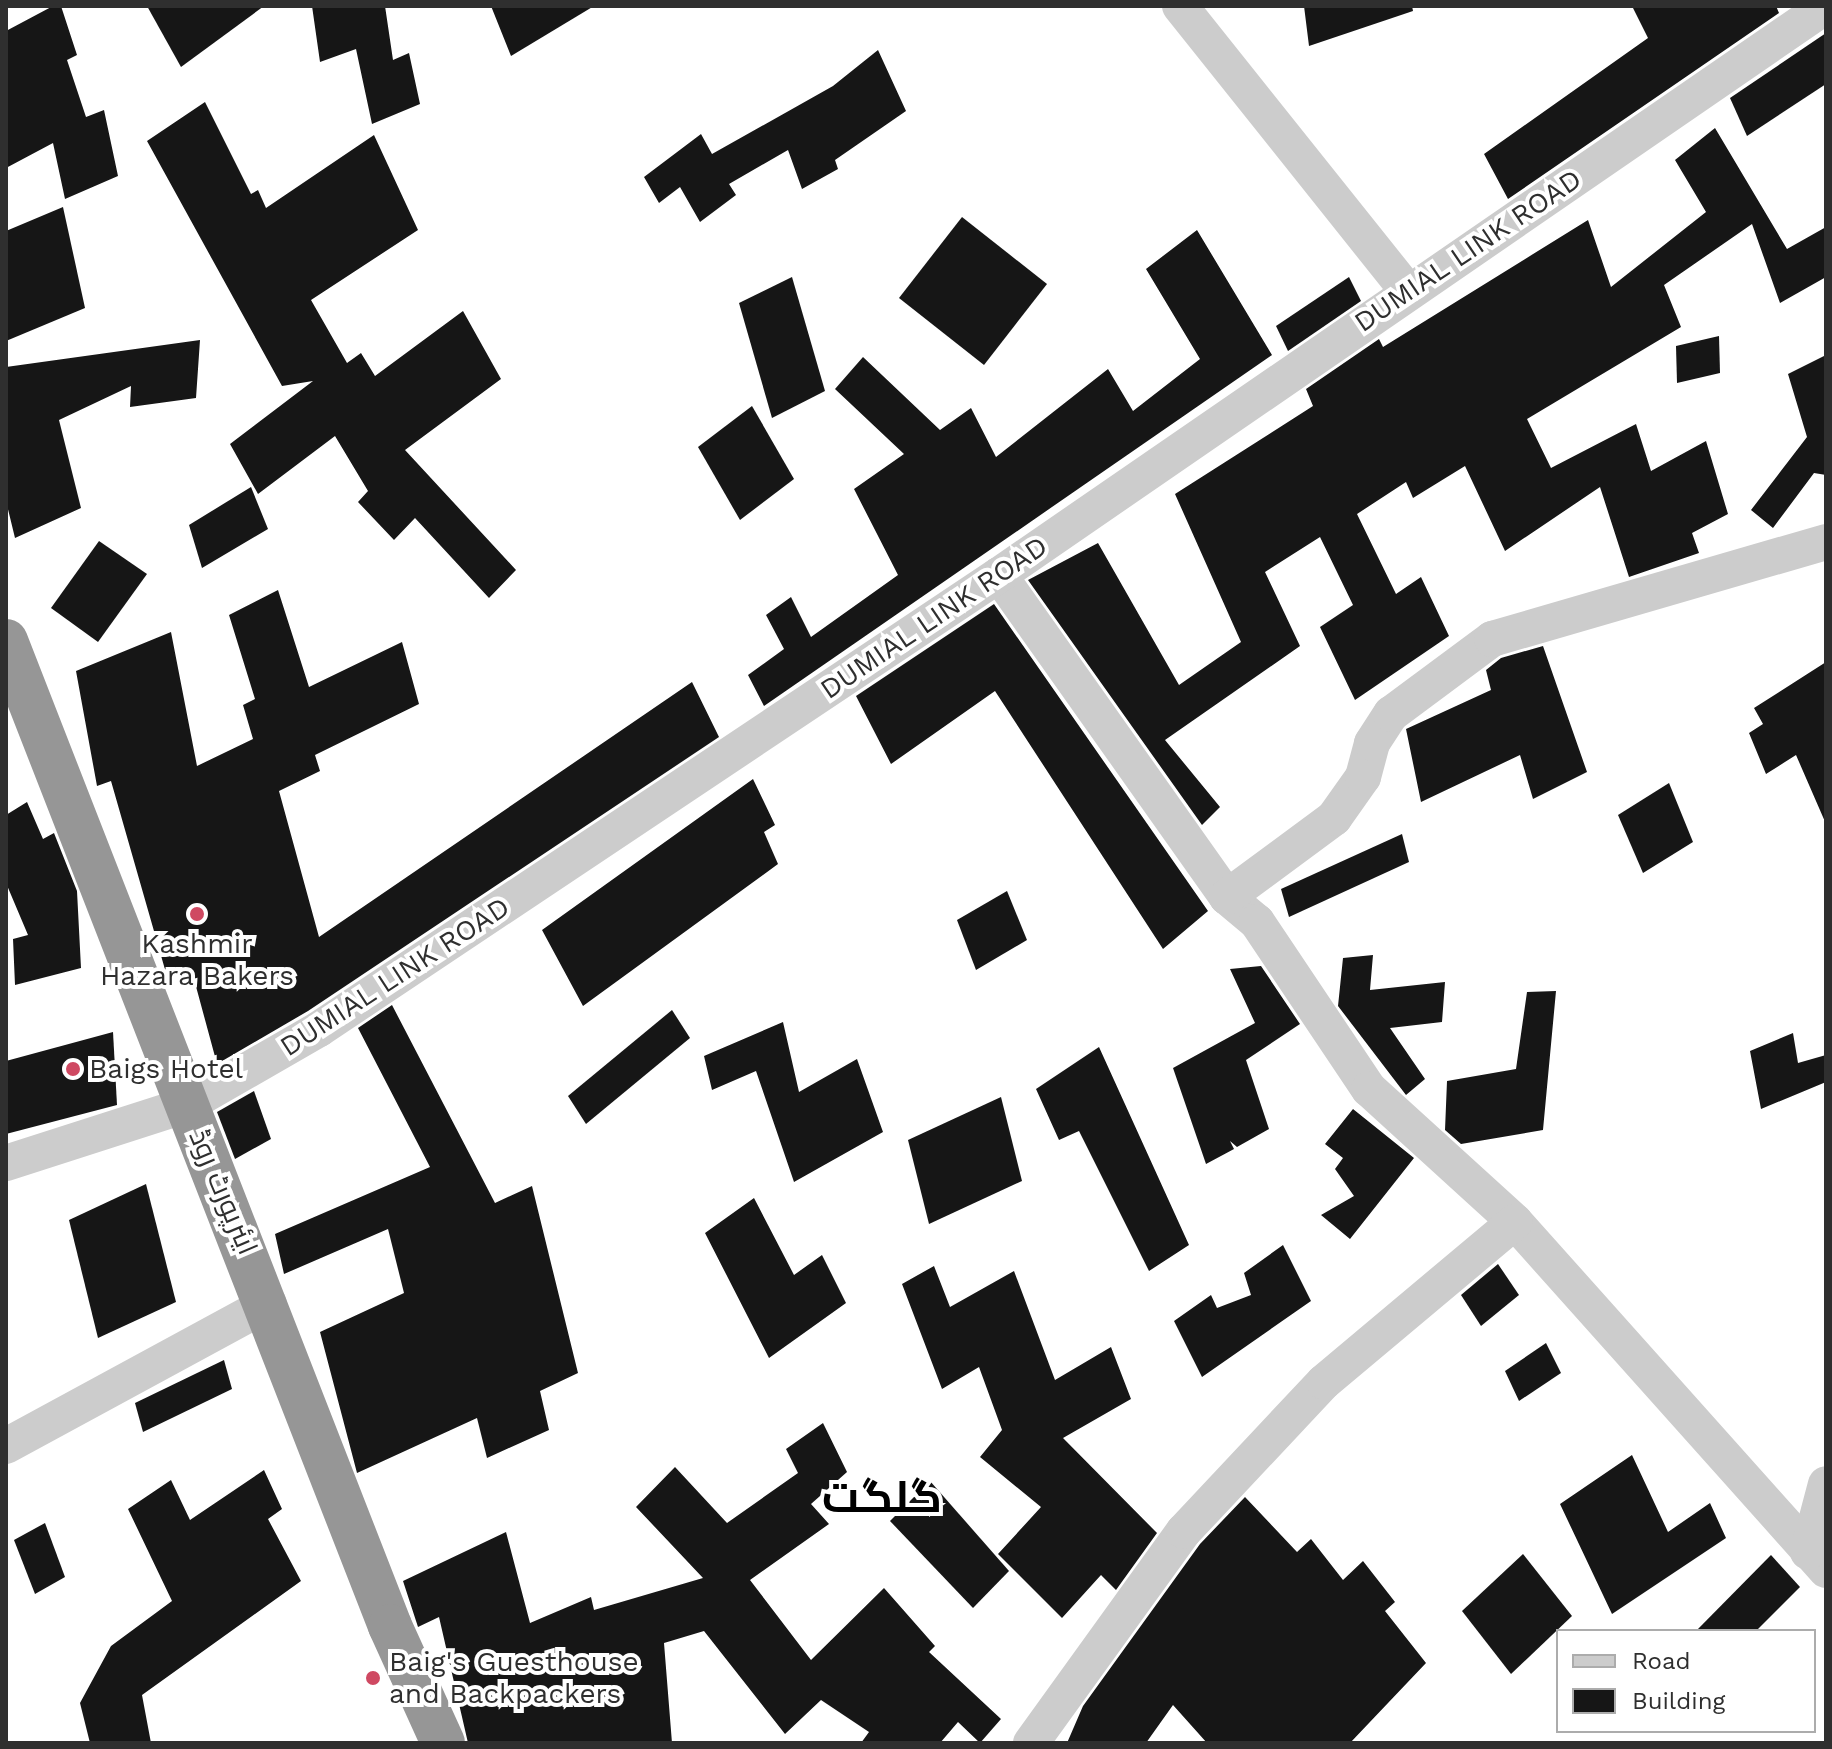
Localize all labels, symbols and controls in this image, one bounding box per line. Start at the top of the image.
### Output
street label: DUMIAL LINK ROAD [1348,162,1588,340]
street label: DUMIAL LINK ROAD [814,529,1054,707]
street label: DUMIAL LINK ROAD [273,890,517,1064]
marker: Kashmir Hazara Bakers [188,905,206,923]
place label: Kashmir Hazara Bakers [100,927,294,993]
place label: Baigs Hotel [89,1052,243,1086]
marker: Baigs Hotel [64,1060,82,1078]
street label: ایئرپورٹ روڈ [182,1124,264,1260]
district label: گلگت [822,1471,942,1523]
legend [1556,1629,1816,1733]
place label: Baig's Guesthouse and Backpackers [389,1645,639,1711]
text: Road [1632,1647,1691,1675]
marker: Baig's Guesthouse and Backpackers [364,1669,382,1687]
text: Building [1632,1687,1725,1715]

